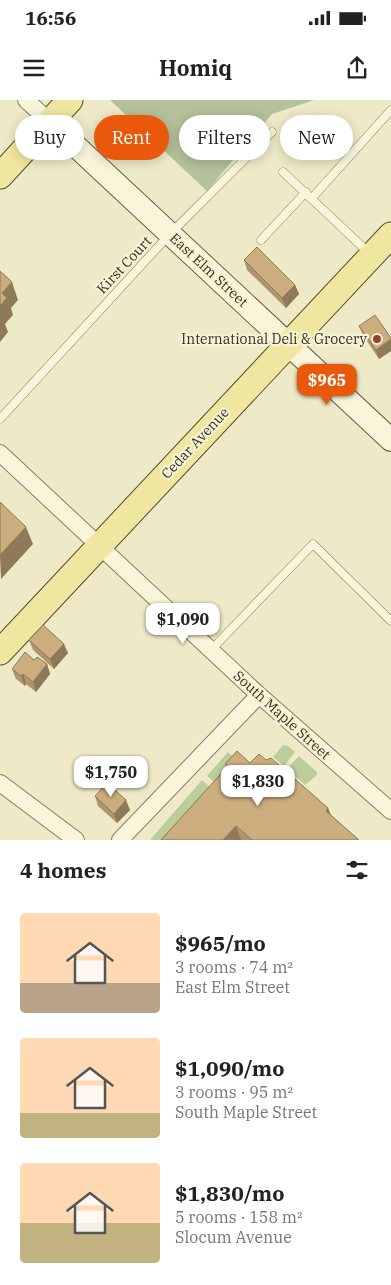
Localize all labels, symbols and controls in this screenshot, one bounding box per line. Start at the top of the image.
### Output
text: 16:56 [25,6,76,30]
text: Homiq [159,53,232,82]
icon: menu [20,54,48,82]
icon: share [343,54,371,82]
chip: Buy [15,115,84,160]
chip: Rent [94,115,169,160]
chip: Filters [179,115,270,160]
chip: New [280,115,353,160]
street label: East Elm Street [166,229,252,311]
street label: Kirst Court [93,232,155,298]
place label: International Deli & Grocery [181,330,368,348]
marker: International Deli & Grocery [371,333,383,345]
pin: $965 [297,364,357,406]
text: $965 [308,370,346,390]
street label: Cedar Avenue [157,403,233,483]
pin: $1,090 [142,602,224,645]
text: $1,090 [157,609,209,629]
street label: South Maple Street [230,667,334,763]
pin: $1,750 [70,756,152,798]
text: $1,750 [85,762,137,782]
pin: $1,830 [217,764,299,807]
text: $1,830 [232,771,284,791]
text: 4 homes [20,856,106,884]
icon: filters [343,856,371,884]
text: $965/mo [175,929,266,957]
icon: home [60,933,120,993]
text: 3 rooms · 74 m² [175,957,293,977]
text: East Elm Street [175,977,290,997]
text: $1,090/mo [175,1054,284,1082]
icon: home [60,1058,120,1118]
text: 3 rooms · 95 m² [175,1082,293,1102]
text: South Maple Street [175,1102,317,1122]
text: $1,830/mo [175,1179,284,1207]
icon: home [60,1183,120,1243]
text: 5 rooms · 158 m² [175,1207,303,1227]
text: Slocum Avenue [175,1227,292,1247]

